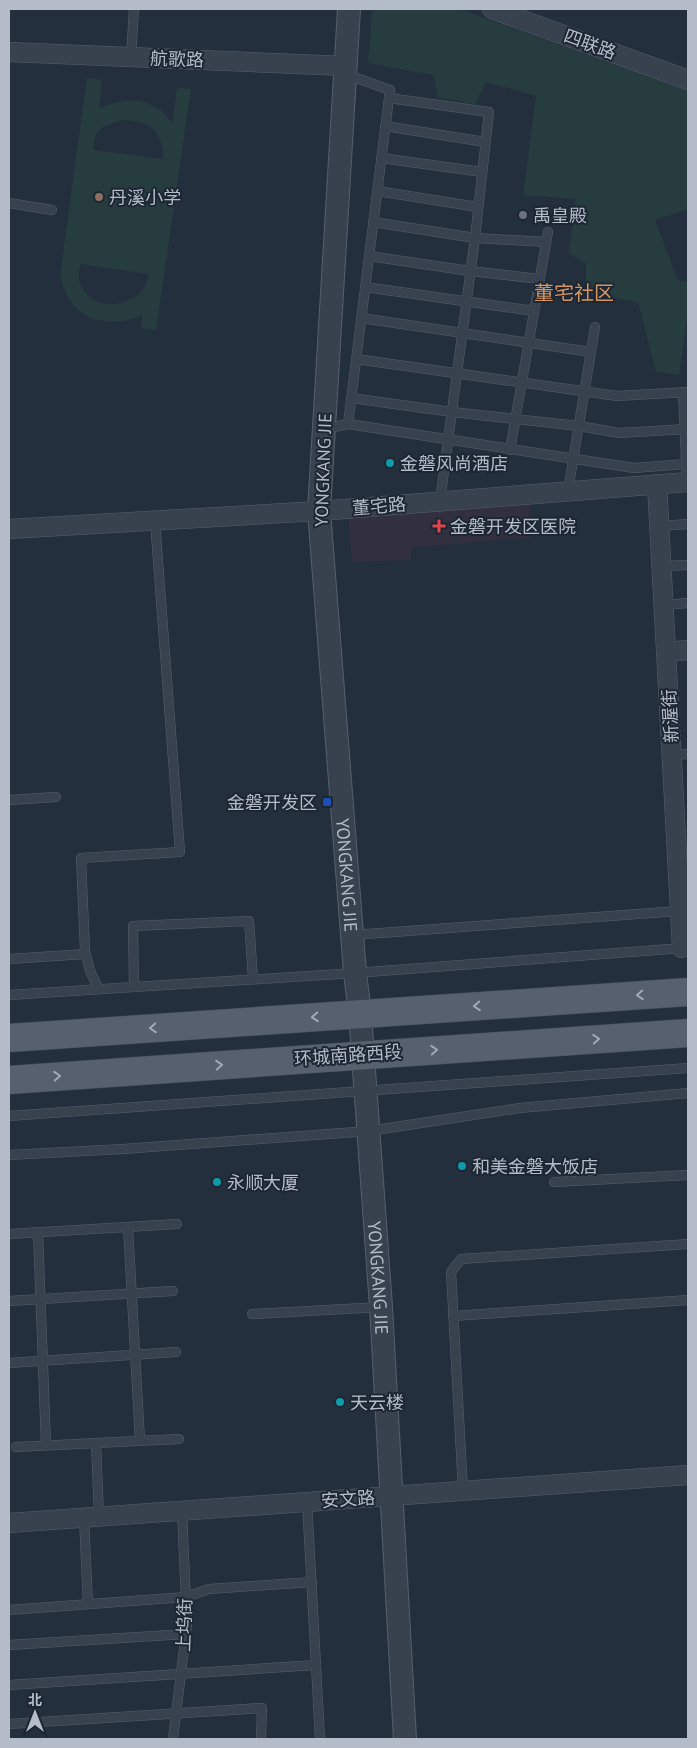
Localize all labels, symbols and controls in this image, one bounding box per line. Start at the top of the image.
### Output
street label: 四联路 [561,24,619,64]
street label: 航歌路 [150,47,204,71]
place label: 丹溪小学 [109,186,181,209]
marker: 丹溪小学 [93,191,105,203]
place label: 禹皇殿 [533,204,587,227]
marker: 禹皇殿 [517,209,529,221]
district label: 董宅社区 [534,280,614,306]
street label: YONGKANG JIE [310,413,336,527]
place label: 金磐风尚酒店 [400,452,508,475]
marker: 金磐风尚酒店 [384,457,396,469]
street label: 董宅路 [351,492,407,520]
place label: 金磐开发区医院 [450,515,576,538]
marker: 金磐开发区医院 [432,519,446,533]
street label: 新渥街 [657,688,683,744]
place label: 金磐开发区 [227,791,317,814]
marker: 金磐开发区 [321,796,333,808]
street label: YONGKANG JIE [331,817,363,933]
one-way arrow [635,989,643,1000]
one-way arrow [473,1000,481,1011]
one-way arrow [311,1011,319,1022]
one-way arrow [149,1022,157,1033]
one-way arrow [592,1033,600,1044]
street label: 环城南路西段 [293,1040,403,1070]
one-way arrow [430,1044,438,1055]
one-way arrow [216,1059,224,1070]
one-way arrow [54,1071,62,1082]
place label: 和美金磐大饭店 [472,1155,598,1178]
marker: 和美金磐大饭店 [456,1160,468,1172]
place label: 永顺大厦 [227,1171,299,1194]
marker: 永顺大厦 [211,1176,223,1188]
street label: YONGKANG JIE [363,1220,394,1335]
place label: 天云楼 [350,1391,404,1414]
marker: 天云楼 [334,1396,346,1408]
street label: 安文路 [320,1486,376,1512]
street label: 上坞街 [172,1598,196,1652]
north arrow [10,1688,60,1738]
text: 北 [28,1691,42,1709]

